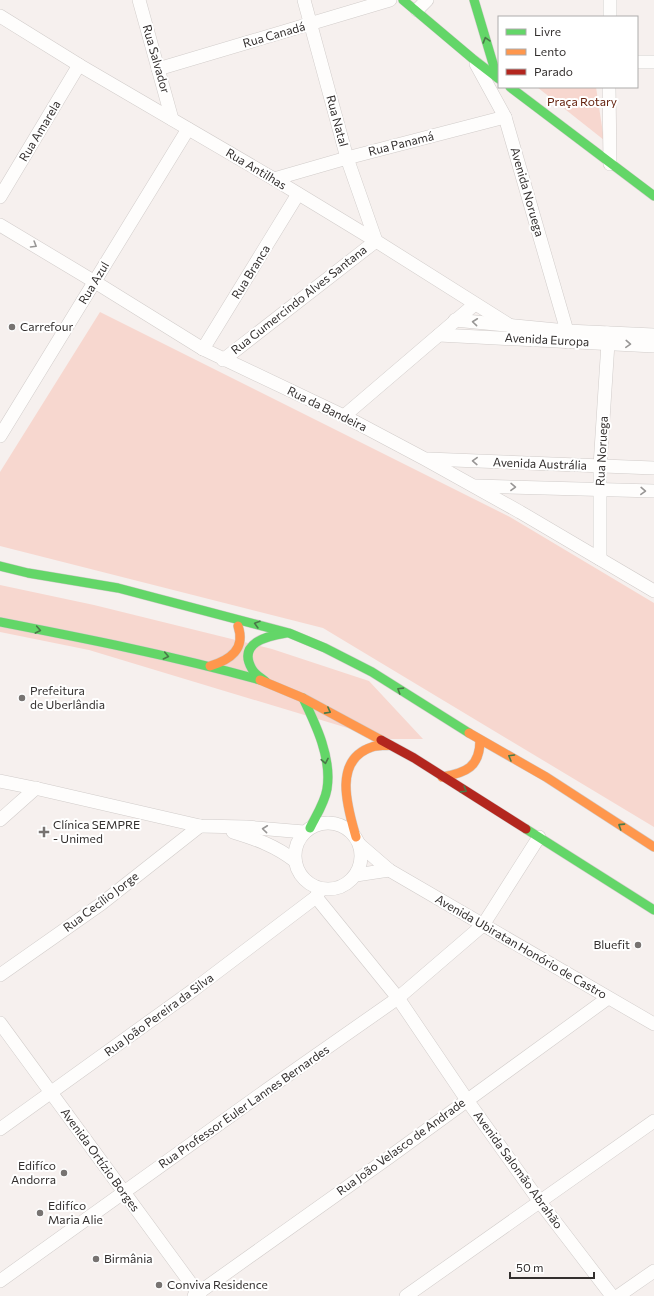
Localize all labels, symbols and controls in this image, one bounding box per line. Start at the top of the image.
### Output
legend [498,16,638,88]
street label: Rua Canadá [241,18,306,50]
street label: Rua Salvador [140,23,174,95]
text: Livre [534,24,561,38]
one-way arrow [482,37,490,43]
text: Lento [534,44,566,58]
text: Parado [534,64,573,78]
street label: Rua Natal [324,93,352,148]
park label: Praça Rotary [547,94,617,108]
street label: Rua Amarela [15,98,63,163]
street label: Rua Panamá [367,128,435,158]
street label: Rua Antilhas [224,145,289,192]
street label: Avenida Noruega [509,145,547,238]
one-way arrow [30,241,37,248]
street label: Rua Branca [228,242,272,301]
street label: Rua Gumercindo Alves Santana [228,242,369,357]
street label: Rua Azul [75,259,111,306]
one-way arrow [472,318,479,327]
place label: Carrefour [20,319,73,333]
marker: Carrefour [7,322,17,332]
street label: Avenida Europa [504,330,590,348]
one-way arrow [625,340,631,349]
street label: Rua da Bandeira [285,383,370,433]
street label: Rua Noruega [592,416,610,486]
street label: Avenida Austrália [493,454,587,472]
one-way arrow [472,457,478,465]
one-way arrow [510,483,516,491]
one-way arrow [640,487,646,495]
one-way arrow [253,620,260,629]
one-way arrow [35,625,41,633]
one-way arrow [162,651,169,659]
place label: Prefeitura de Uberlândia [30,683,105,711]
one-way arrow [397,687,404,694]
marker: Prefeitura de Uberlândia [17,693,27,703]
one-way arrow [323,706,331,714]
one-way arrow [508,755,515,762]
one-way arrow [321,757,329,764]
one-way arrow [460,786,467,793]
place label: Clínica SEMPRE - Unimed [53,817,140,845]
one-way arrow [618,823,625,830]
one-way arrow [262,825,269,834]
marker: Clínica SEMPRE - Unimed [38,826,50,838]
street label: Rua Cecílio Jorge [60,868,141,935]
street label: Avenida Ubiratan Honório de Castro [433,891,610,1001]
place label: Bluefit [594,937,630,951]
marker: Bluefit [633,940,643,950]
street label: Rua João Pereira da Silva [101,970,216,1059]
street label: Rua Professor Euler Lannes Bernardes [155,1042,331,1171]
street label: Rua João Velasco de Andrade [333,1095,468,1198]
street label: Avenida Ortízio Borges [59,1105,143,1214]
street label: Avenida Salomão Abrahão [471,1108,566,1231]
place label: Edifíco Andorra [11,1158,56,1186]
marker: Edifíco Andorra [59,1168,69,1178]
place label: Edifíco Maria Alie [48,1198,103,1226]
marker: Edifíco Maria Alie [35,1208,45,1218]
place label: Birmânia [104,1251,153,1265]
marker: Birmânia [91,1254,101,1264]
scale bar [510,1254,594,1280]
text: 50 m [516,1260,544,1274]
place label: Conviva Residence [167,1277,268,1291]
marker: Conviva Residence [154,1280,164,1290]

